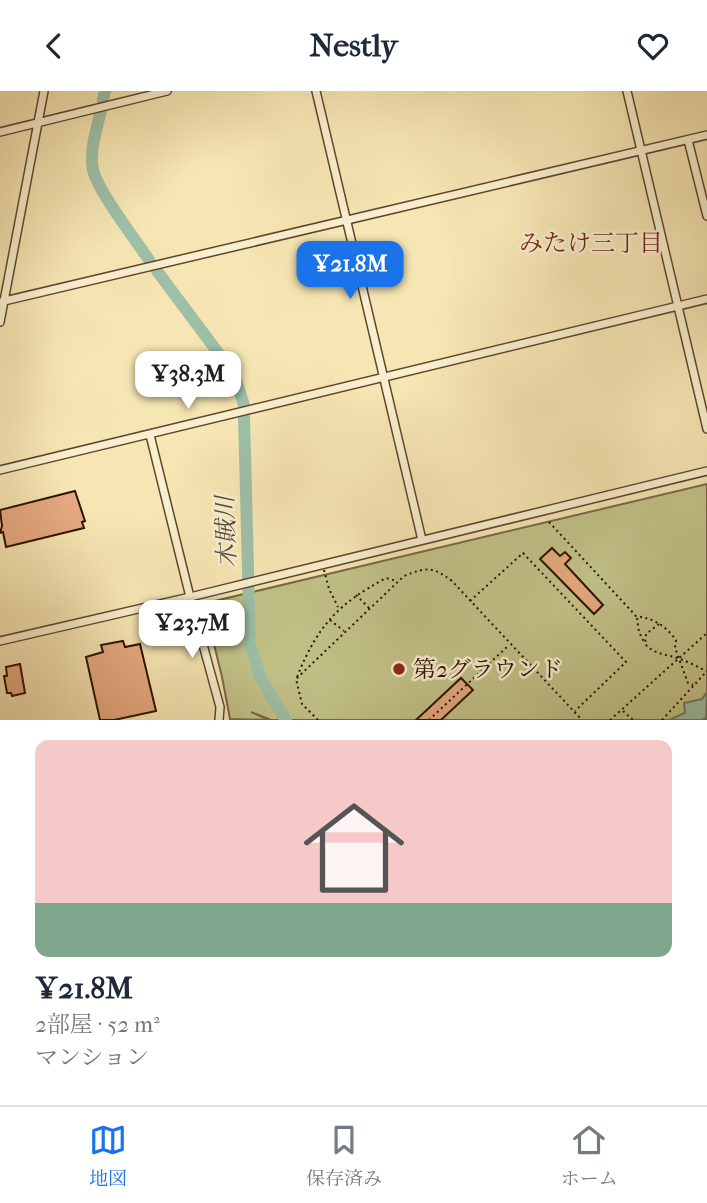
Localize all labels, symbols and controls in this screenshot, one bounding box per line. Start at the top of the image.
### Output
icon: back [35,27,73,65]
text: Nestly [310,27,398,64]
icon: heart [634,27,672,65]
district label: みたけ三丁目 [519,229,663,257]
pin: ¥21.8M [293,241,407,301]
text: ¥21.8M [313,250,387,277]
pin: ¥38.3M [131,351,245,411]
text: ¥38.3M [151,360,225,387]
water label: 木賊川 [211,493,241,568]
pin: ¥23.7M [135,601,249,660]
text: ¥23.7M [155,609,229,636]
place label: 第2グラウンド [413,656,563,683]
marker: 第2グラウンド [391,661,407,677]
icon: home [291,785,417,911]
text: ¥21.8M [35,971,133,1006]
text: 2部屋 · 52 m² [35,1011,160,1038]
text: マンション [35,1044,149,1071]
tab: 地図 [89,1121,127,1190]
tab: 保存済み [306,1121,382,1190]
tab: ホーム [561,1121,618,1190]

